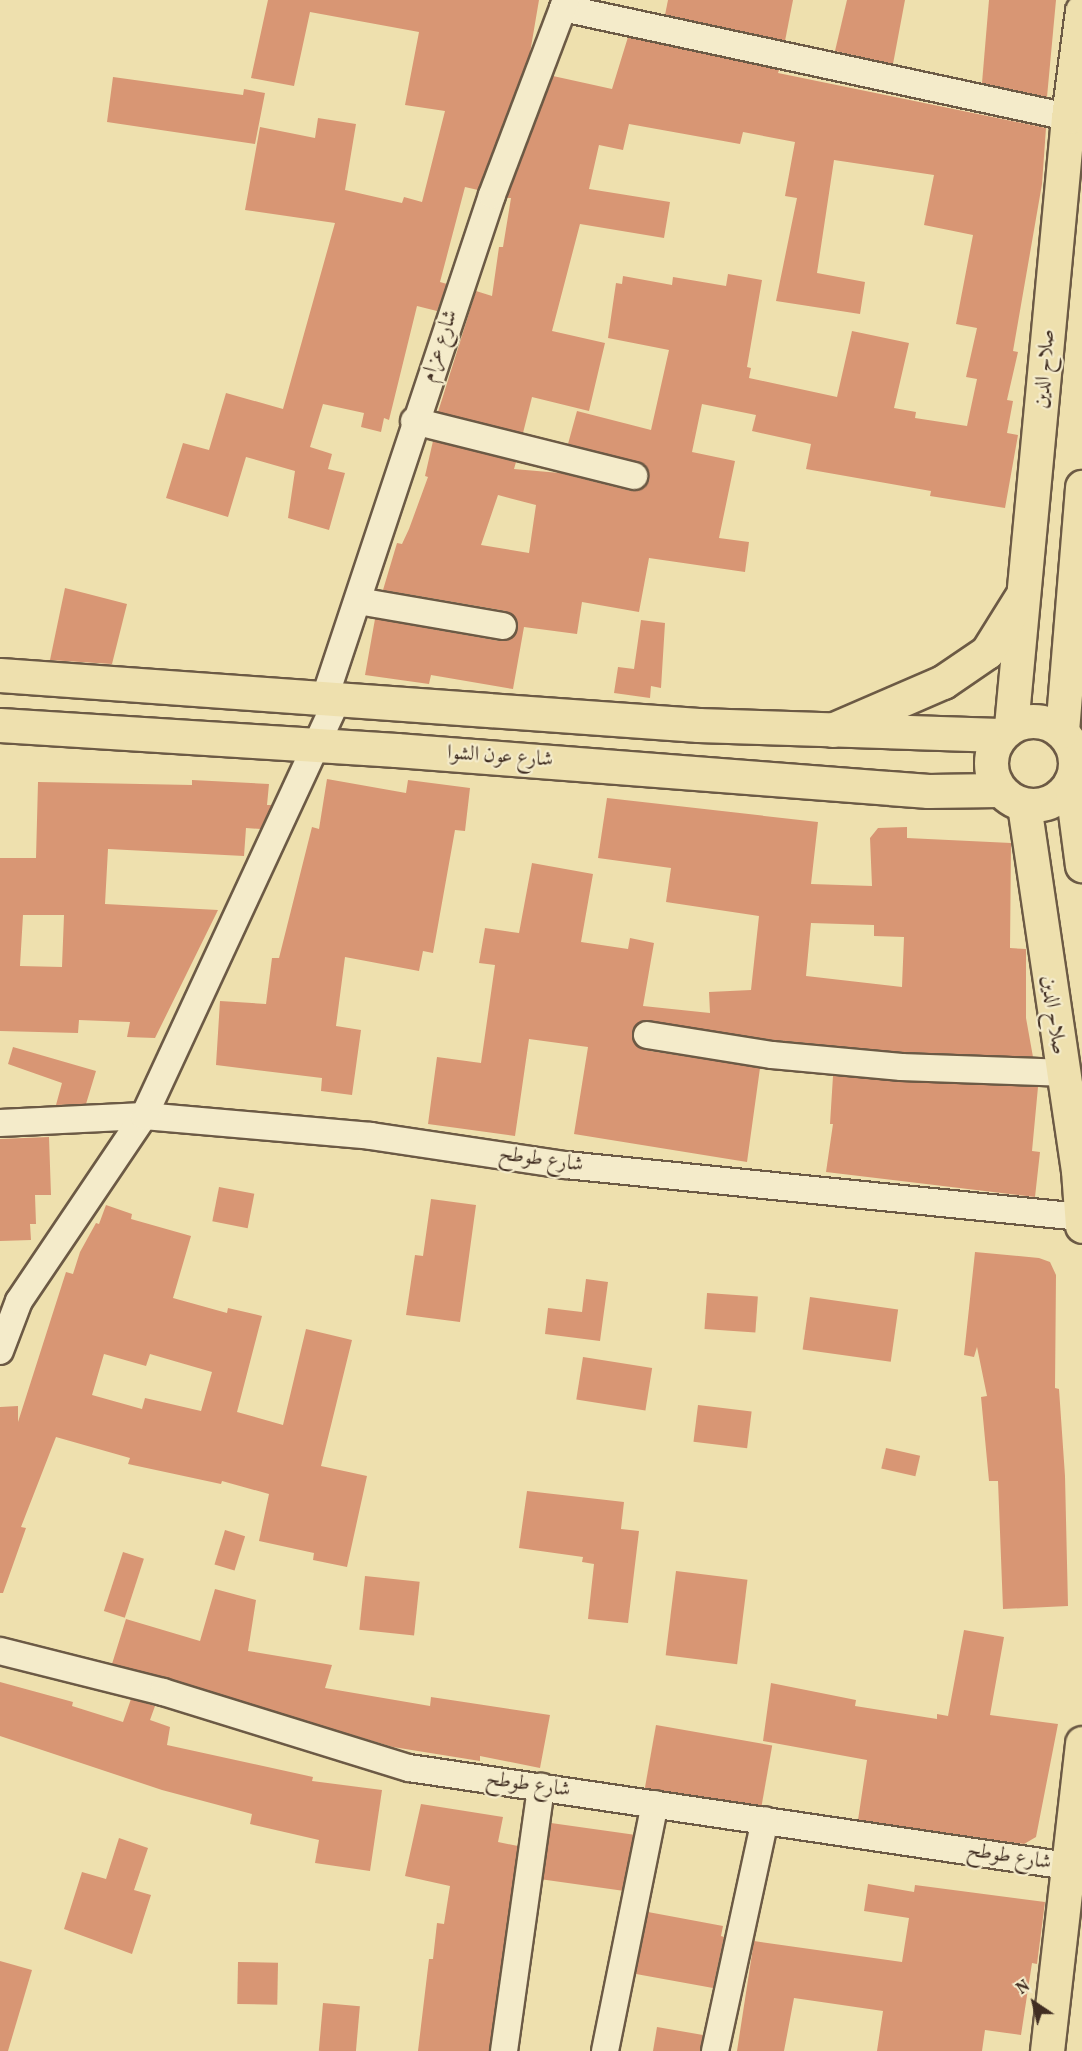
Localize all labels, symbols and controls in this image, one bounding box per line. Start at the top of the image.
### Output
street label: شارع عزام [416,307,464,385]
street label: صلاح الدين [1029,328,1061,410]
street label: شارع عون الشوا [446,741,554,773]
street label: صلاح الدين [1035,974,1071,1056]
street label: شارع طوطح [497,1142,585,1178]
street label: شارع طوطح [484,1767,572,1803]
street label: شارع طوطح [965,1838,1053,1876]
north arrow [1004,1973,1064,2033]
text: N [1013,1976,1035,2001]

